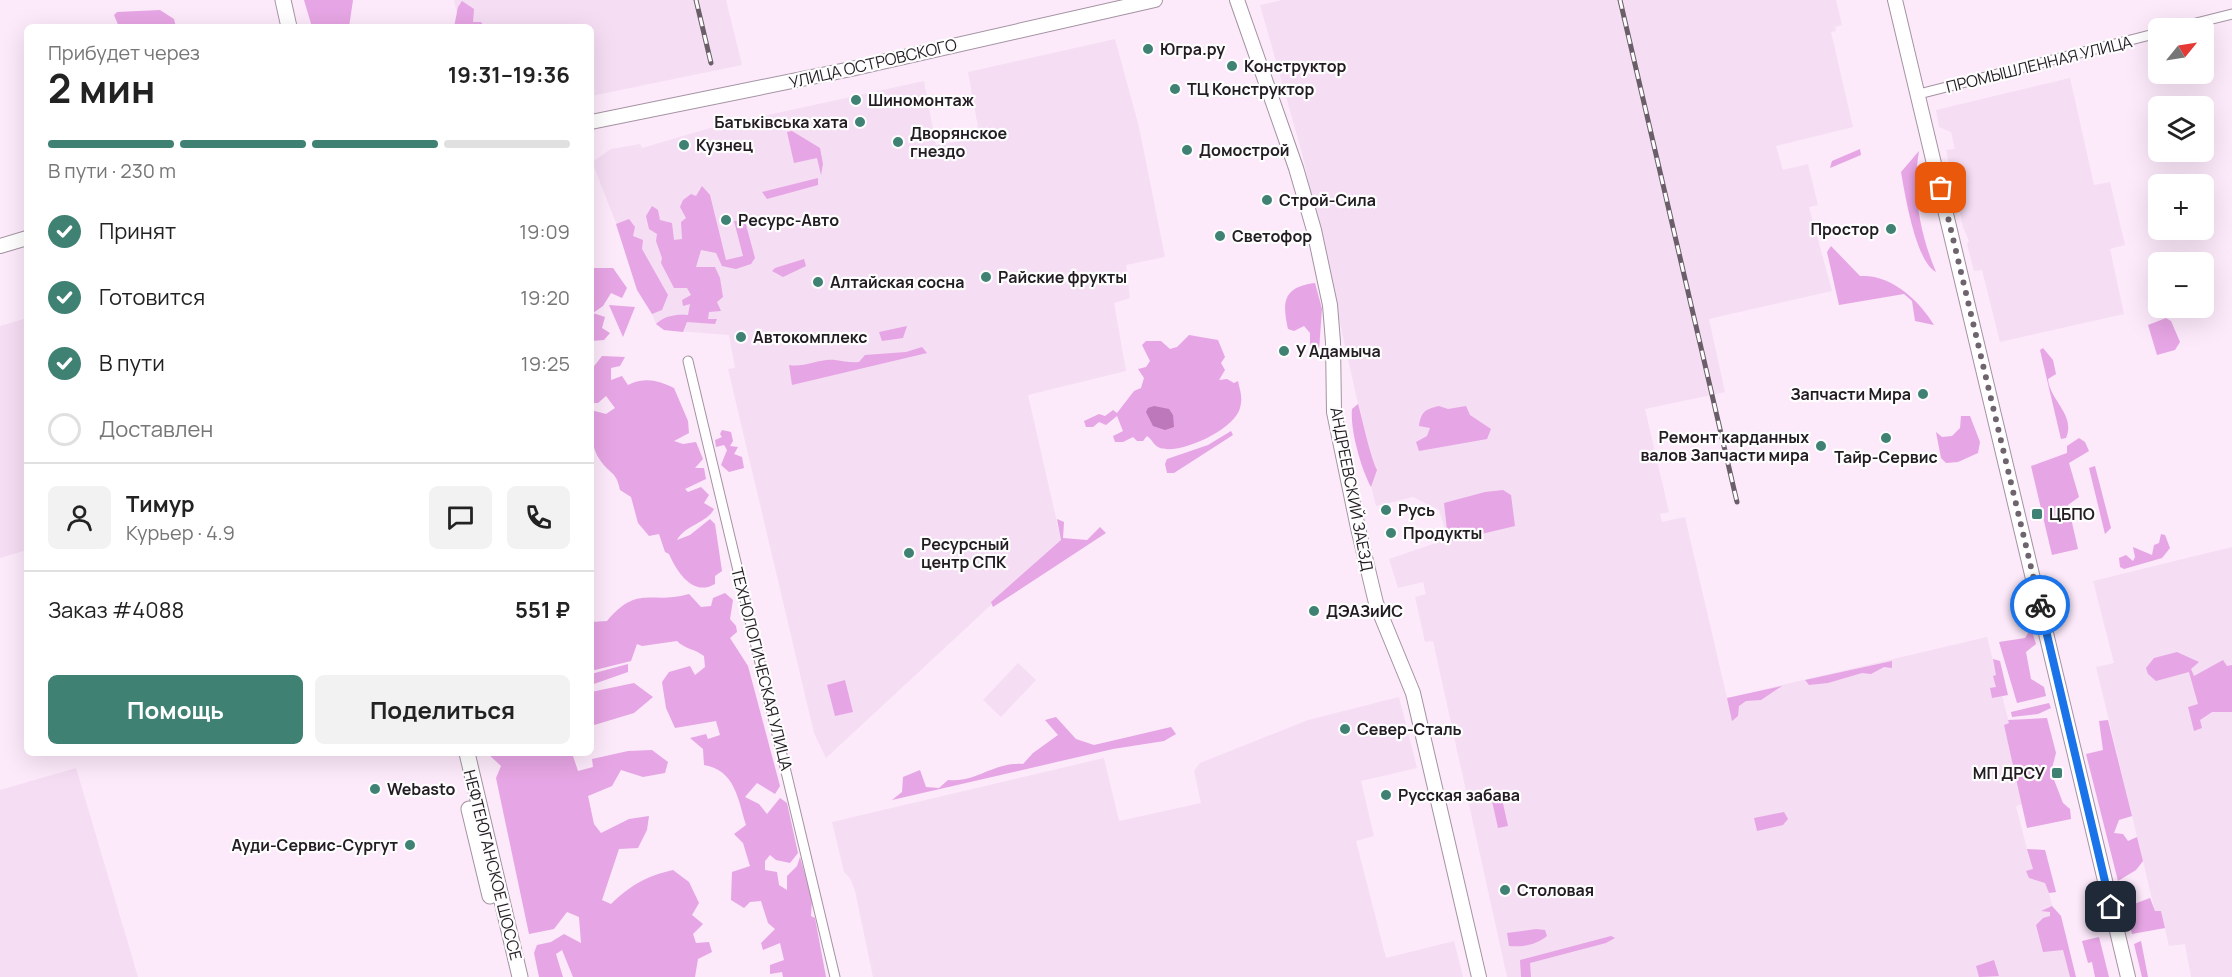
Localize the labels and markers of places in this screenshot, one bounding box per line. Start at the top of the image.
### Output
place label: Югра.ру [1160,38,1225,60]
marker: Югра.ру [1141,42,1155,56]
place label: Конструктор [1244,55,1347,77]
marker: Конструктор [1225,59,1239,73]
place label: ТЦ Конструктор [1187,78,1314,100]
marker: ТЦ Конструктор [1168,82,1182,96]
place label: Шиномонтаж [868,89,975,111]
marker: Шиномонтаж [849,93,863,107]
place label: Батькiвська хата [714,111,848,133]
marker: Батькiвська хата [853,115,867,129]
place label: Дворянское гнездо [910,122,1008,162]
place label: Кузнец [696,134,754,156]
marker: Дворянское гнездо [891,135,905,149]
marker: Кузнец [677,138,691,152]
place label: Домострой [1199,139,1290,161]
marker: Домострой [1180,143,1194,157]
pin [1915,162,1966,213]
place label: Строй-Сила [1279,189,1376,211]
marker: Строй-Сила [1260,193,1274,207]
place label: Ресурс-Авто [738,209,839,231]
marker: Ресурс-Авто [719,213,733,227]
place label: Простор [1810,218,1879,240]
marker: Простор [1884,222,1898,236]
place label: Светофор [1232,225,1312,247]
marker: Светофор [1213,229,1227,243]
place label: Райские фрукты [998,266,1127,288]
marker: Райские фрукты [979,270,993,284]
place label: Алтайская сосна [830,271,964,293]
marker: Алтайская сосна [811,275,825,289]
place label: Автокомплекс [753,326,868,348]
marker: Автокомплекс [734,330,748,344]
place label: У Адамыча [1296,340,1381,362]
marker: У Адамыча [1277,344,1291,358]
place label: Запчасти Мира [1790,383,1911,405]
marker: Запчасти Мира [1916,387,1930,401]
place label: Ремонт карданных валов Запчасти мира [1640,426,1809,466]
marker: Тайр-Сервис [1879,431,1893,445]
marker: Ремонт карданных валов Запчасти мира [1814,439,1828,453]
place label: Тайр-Сервис [1834,446,1938,468]
place label: Русь [1398,499,1435,521]
marker: Русь [1379,503,1393,517]
place label: ЦБПО [2049,503,2095,525]
marker: ЦБПО [2030,507,2044,521]
place label: Продукты [1403,522,1482,544]
marker: Продукты [1384,526,1398,540]
place label: Ресурсный центр СПК [921,533,1009,573]
marker: Ресурсный центр СПК [902,546,916,560]
place label: ДЭАЗиИС [1326,600,1403,622]
marker: ДЭАЗиИС [1307,604,1321,618]
place label: Север-Сталь [1357,718,1462,740]
marker: Север-Сталь [1338,722,1352,736]
place label: МП ДРСУ [1973,762,2046,784]
marker: МП ДРСУ [2050,766,2064,780]
place label: Webasto [387,778,456,800]
marker: Webasto [368,782,382,796]
place label: Русская забава [1398,784,1520,806]
marker: Русская забава [1379,788,1393,802]
place label: Ауди-Сервис-Сургут [231,834,398,856]
marker: Ауди-Сервис-Сургут [403,838,417,852]
place label: Столовая [1517,879,1594,901]
pin [2085,881,2136,932]
marker: Столовая [1498,883,1512,897]

